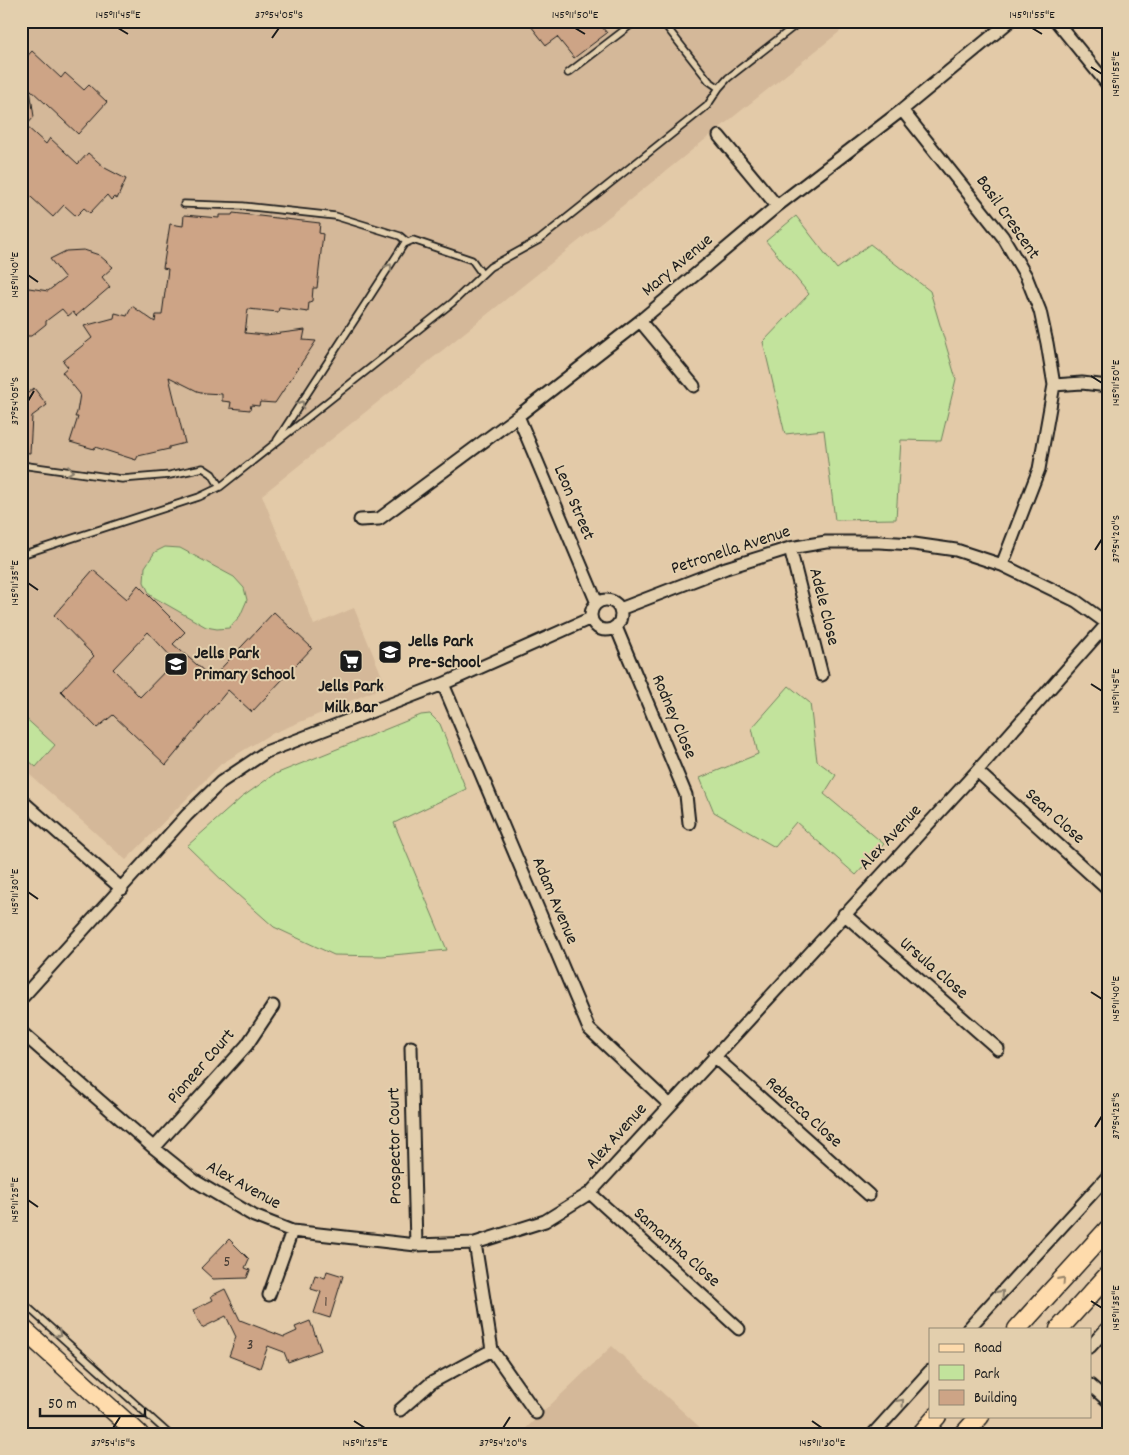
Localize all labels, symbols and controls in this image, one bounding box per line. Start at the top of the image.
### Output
text: 145°11'45"E [96,7,141,24]
text: 37°54'05"S [255,7,303,24]
text: 145°11'50"E [552,7,599,24]
text: 145°11'55"E [1009,7,1055,24]
text: 145°11'55"E [1108,51,1125,97]
street label: Basil Crescent [969,171,1045,265]
street label: Mary Avenue [637,229,719,303]
text: 145°11'40"E [7,252,24,298]
one-way arrow [383,263,392,273]
text: 145°11'50"E [1108,359,1125,406]
text: 37°54'05"S [7,377,24,425]
one-way arrow [295,400,304,409]
street label: Leon Street [546,462,600,545]
one-way arrow [66,465,74,476]
text: 37°54'20"S [1108,515,1125,563]
street label: Petronella Avenue [668,520,794,582]
text: 145°11'35"E [7,560,24,606]
street label: Adele Close [801,566,845,649]
place label: Jells Park Pre-School [408,630,481,676]
school or university icon: Jells Park Pre-School [377,639,403,665]
place label: Jells Park Primary School [194,642,295,688]
supermarket icon: Jells Park Milk Bar [338,648,364,674]
school or university icon: Jells Park Primary School [163,651,189,677]
text: 145°11'45"E [1108,668,1125,713]
street label: Rodney Close [644,671,702,763]
place label: Jells Park Milk Bar [318,675,384,721]
street label: Sean Close [1018,783,1090,851]
street label: Alex Avenue [854,799,928,877]
street label: Adam Avenue [524,854,584,949]
text: 145°11'30"E [7,868,24,915]
street label: Ursula Close [893,932,973,1006]
text: 145°11'40"E [1108,976,1125,1022]
street label: Pioneer Court [162,1024,242,1110]
street label: Rebecca Close [759,1072,847,1154]
street label: Prospector Court [382,1087,410,1205]
text: 37°54'25"S [1108,1092,1125,1140]
street label: Alex Avenue [580,1098,654,1176]
street label: Alex Avenue [201,1155,285,1217]
text: 145°11'25"E [7,1177,24,1223]
street label: Samantha Close [627,1202,725,1294]
house number: 5 [224,1252,231,1274]
one-way arrow [1056,1276,1065,1285]
text: 145°11'35"E [1108,1285,1125,1331]
one-way arrow [995,1289,1004,1298]
house number: 1 [324,1292,328,1314]
one-way arrow [52,1328,61,1337]
legend [929,1328,1092,1418]
house number: 3 [247,1335,253,1357]
text: Road [974,1338,1002,1360]
text: Park [974,1364,1000,1386]
scale bar [40,1385,145,1417]
text: Building [974,1388,1017,1410]
text: 50 m [48,1394,77,1416]
one-way arrow [896,1399,905,1408]
text: 37°54'15"S [91,1435,135,1452]
text: 145°11'25"E [342,1435,388,1452]
text: 37°54'20"S [479,1435,527,1452]
text: 145°11'30"E [799,1435,846,1452]

